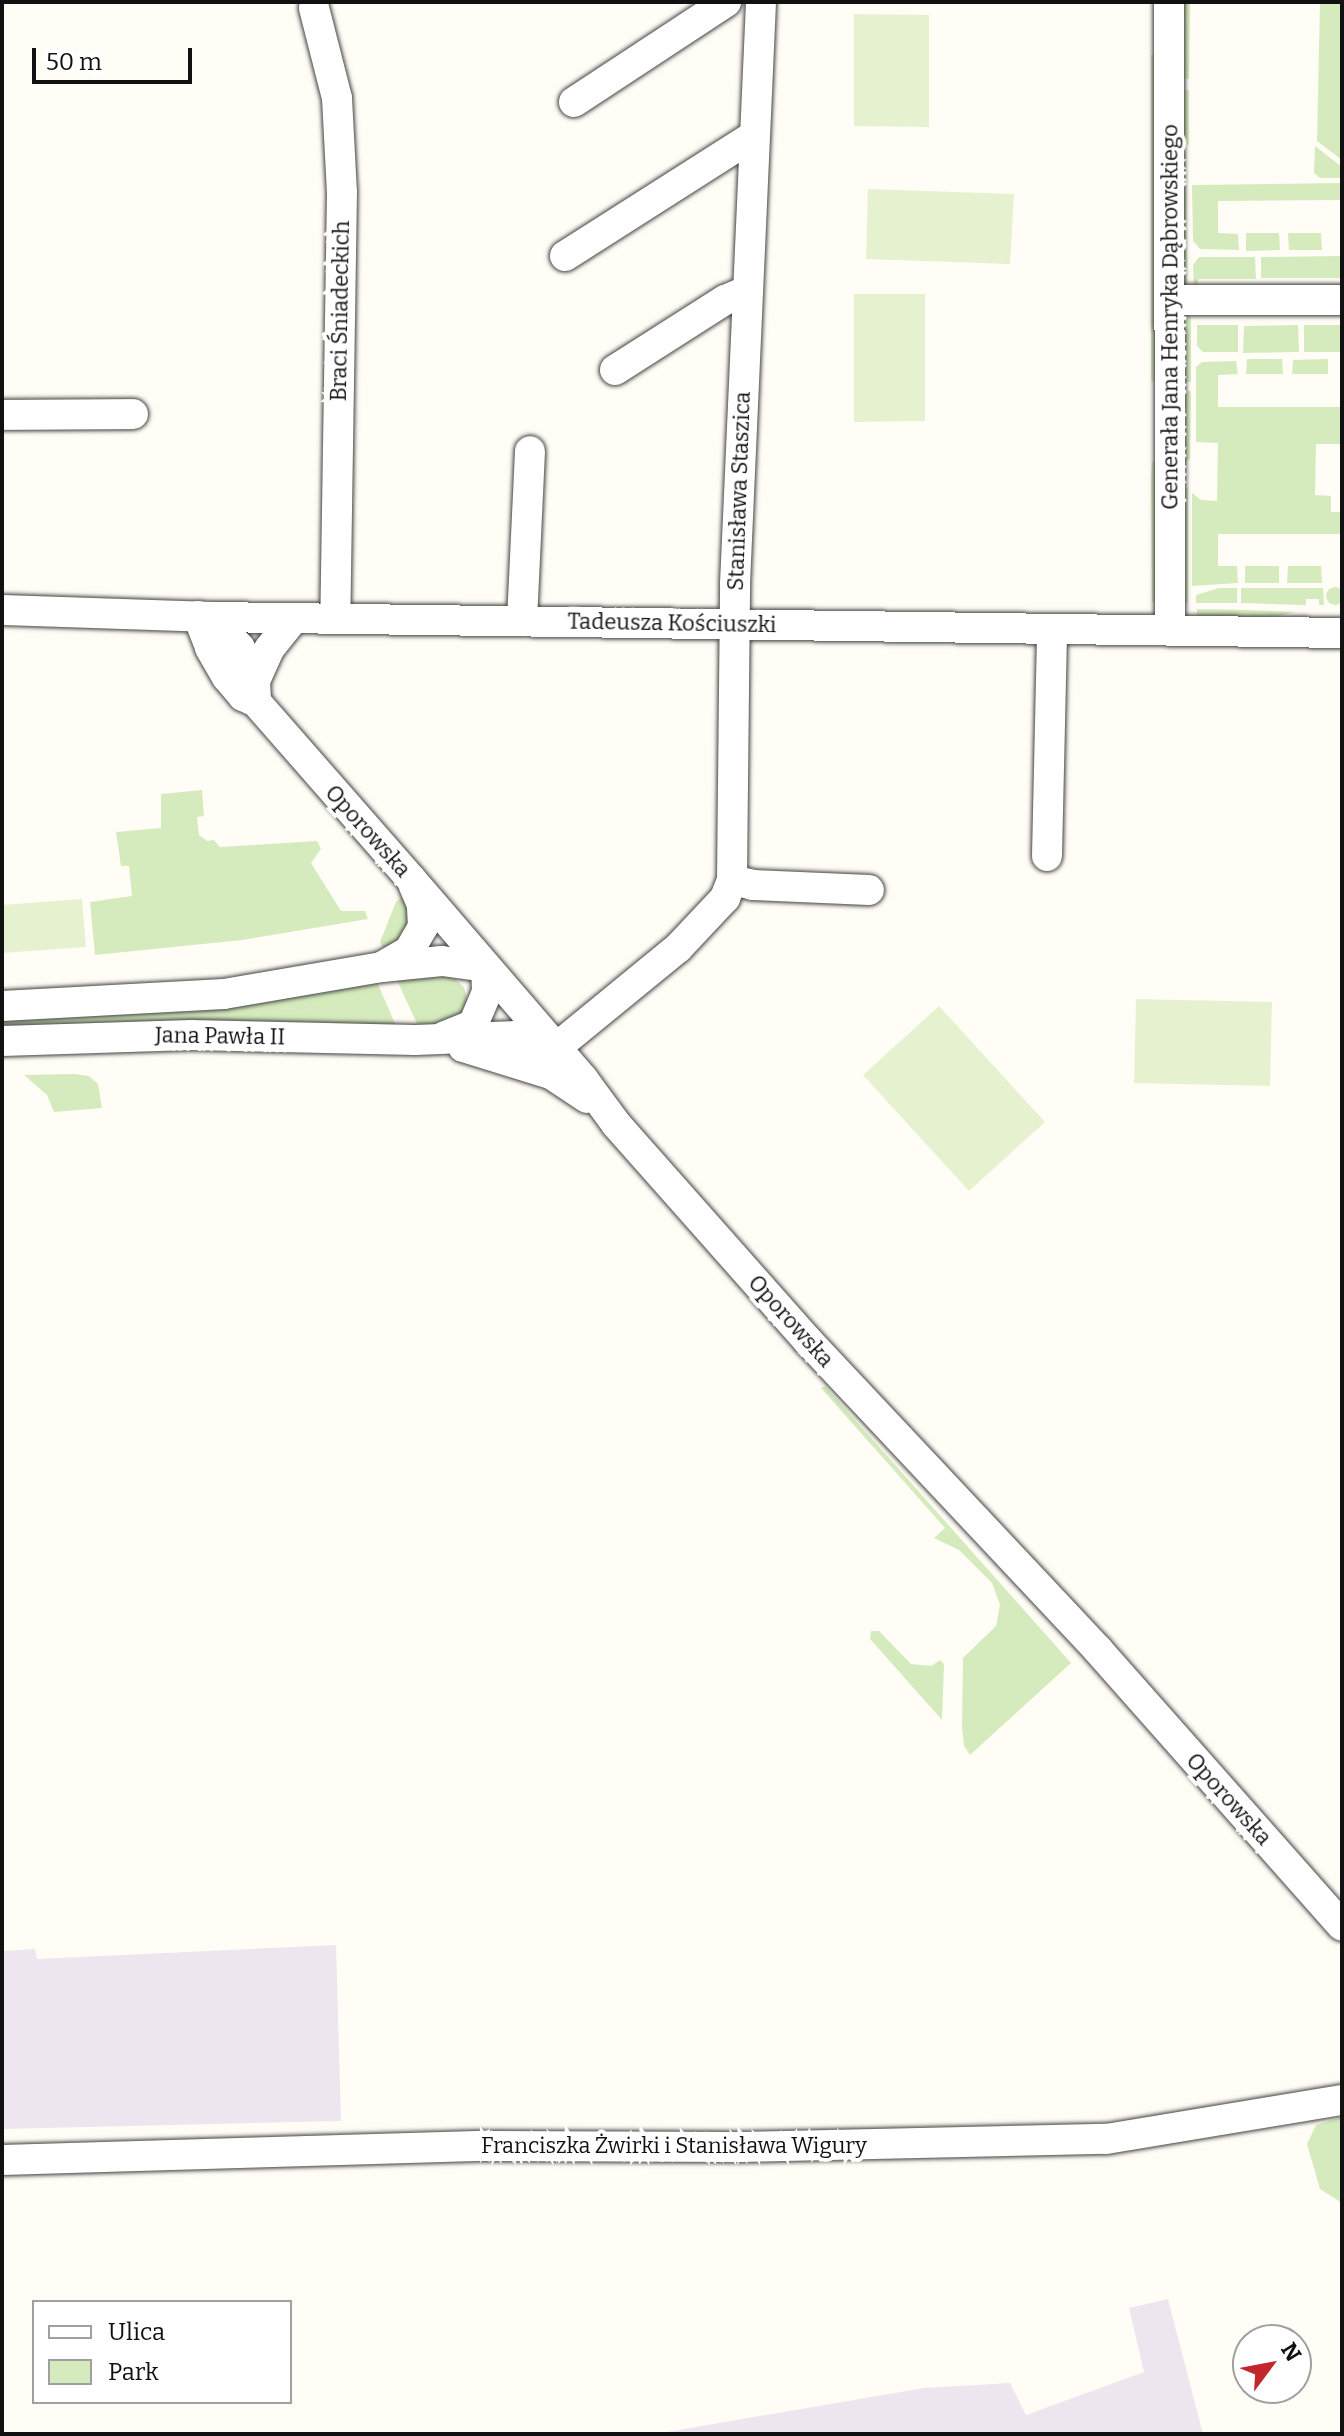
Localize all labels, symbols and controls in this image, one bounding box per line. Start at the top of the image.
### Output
scale bar [36,32,196,82]
text: 50 m [46,48,102,76]
street label: Generała Jana Henryka Dąbrowskiego [1157,124,1183,510]
street label: Braci Śniadeckich [325,220,355,402]
street label: Stanisława Staszica [722,391,756,591]
street label: Tadeusza Kościuszki [567,608,777,638]
street label: Oporowska [320,780,416,882]
street label: Jana Pawła II [155,1022,285,1050]
street label: Oporowska [743,1270,839,1372]
street label: Oporowska [1181,1748,1277,1850]
street label: Franciszka Żwirki i Stanisława Wigury [481,2133,867,2159]
legend [32,2300,292,2404]
text: Ulica [108,2318,165,2346]
north arrow [1232,2324,1312,2404]
text: N [1275,2338,1307,2366]
text: Park [108,2358,159,2386]

